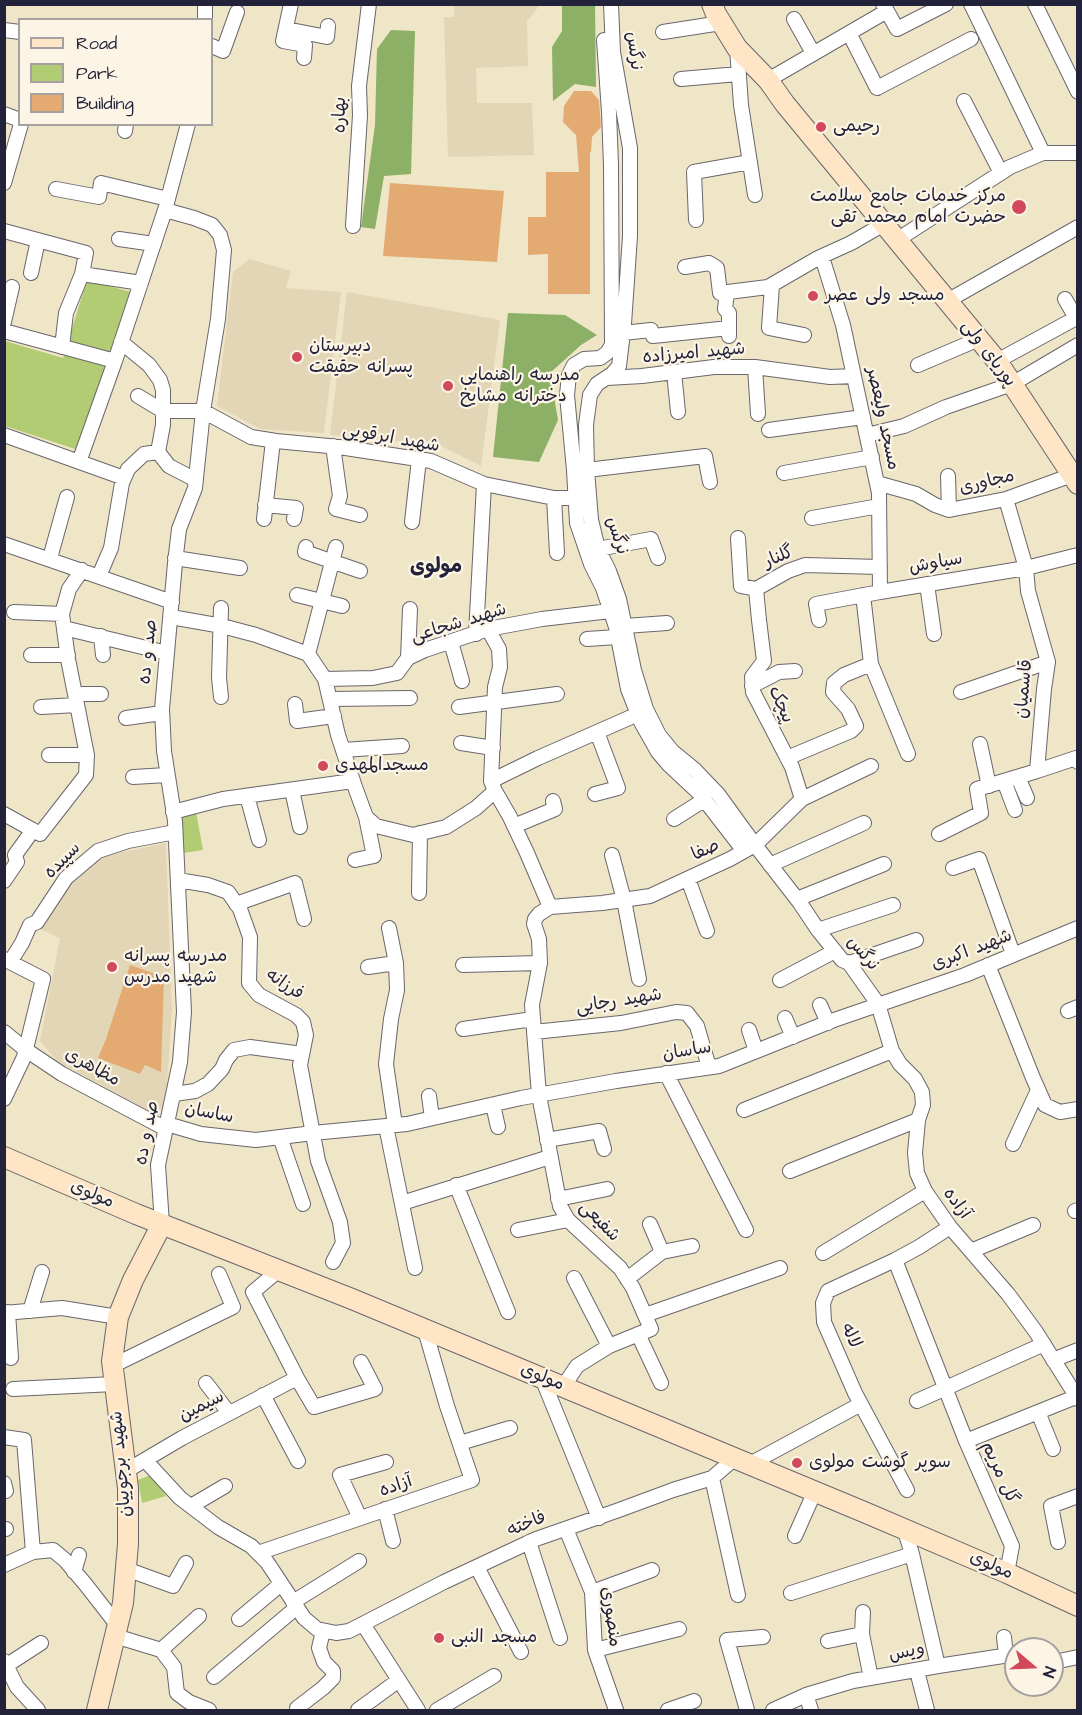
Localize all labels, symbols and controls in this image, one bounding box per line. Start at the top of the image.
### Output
legend [18,18,213,126]
street label: نرگس [620,30,646,72]
text: Road [76,31,117,56]
text: Park [76,61,118,86]
text: Building [76,91,134,116]
street label: بهاره [330,97,352,133]
place label: رحیمی [833,116,880,138]
marker: رحیمی [814,120,828,134]
place label: مرکز خدمات جامع سلامت حضرت امام محمد تقی [810,186,1006,228]
marker: مرکز خدمات جامع سلامت حضرت امام محمد تقی [1010,198,1028,216]
place label: مسجد ولی عصر [825,285,945,307]
marker: مسجد ولی عصر [806,289,820,303]
street label: پوریای ولی [956,316,1020,392]
place label: دبیرستان پسرانه حقیقت [309,336,413,378]
street label: شهید امیرزاده [642,339,746,369]
marker: دبیرستان پسرانه حقیقت [290,350,304,364]
place label: مدرسه راهنمایی دخترانه مشایخ [460,365,580,407]
street label: مسجد ولیعصر [861,366,903,472]
marker: مدرسه راهنمایی دخترانه مشایخ [441,379,455,393]
street label: شهید ابرقویی [341,420,441,458]
street label: مجاوری [957,466,1017,500]
street label: نرگس [600,514,632,558]
street label: گلنار [761,542,797,574]
street label: سیاوش [907,549,965,579]
district label: مولوی [410,556,462,580]
street label: شهید شجاعی [409,599,509,649]
street label: صد و ده [135,619,163,685]
street label: قاسمیان [1012,659,1038,719]
street label: پیچک [762,683,798,727]
place label: مسجدالمهدی [335,755,429,777]
marker: مسجدالمهدی [316,759,330,773]
street label: صفا [689,835,723,867]
street label: سپیده [40,838,86,884]
street label: شهید اکبری [929,926,1015,976]
street label: نرگس [841,932,883,976]
place label: مدرسه پسرانه شهید مدرس [124,946,227,988]
marker: مدرسه پسرانه شهید مدرس [105,960,119,974]
street label: فرزانه [261,964,307,1006]
street label: شهید رجایی [574,985,664,1019]
street label: ساسان [661,1037,713,1067]
street label: مظاهری [61,1044,123,1092]
street label: صد و ده [131,1099,165,1167]
street label: ساسان [183,1099,235,1129]
street label: مولوی [67,1176,117,1214]
street label: آزاده [937,1184,975,1224]
street label: شفیعی [574,1197,624,1247]
street label: لاله [835,1320,865,1352]
street label: مولوی [517,1359,567,1397]
street label: سیمین [176,1386,228,1428]
street label: شهید برجوییان [107,1410,137,1518]
street label: گل مریم [976,1438,1022,1508]
place label: سوپر گوشت مولوی [809,1452,951,1474]
marker: سوپر گوشت مولوی [790,1456,804,1470]
street label: آزاده [377,1471,415,1503]
street label: فاخته [505,1508,549,1542]
street label: مولوی [966,1547,1016,1585]
street label: منصوری [595,1586,625,1648]
place label: مسجد النبی [451,1627,537,1649]
marker: مسجد النبی [432,1631,446,1645]
north arrow [1004,1637,1064,1697]
street label: ویس [887,1639,927,1667]
text: N [1037,1664,1061,1681]

